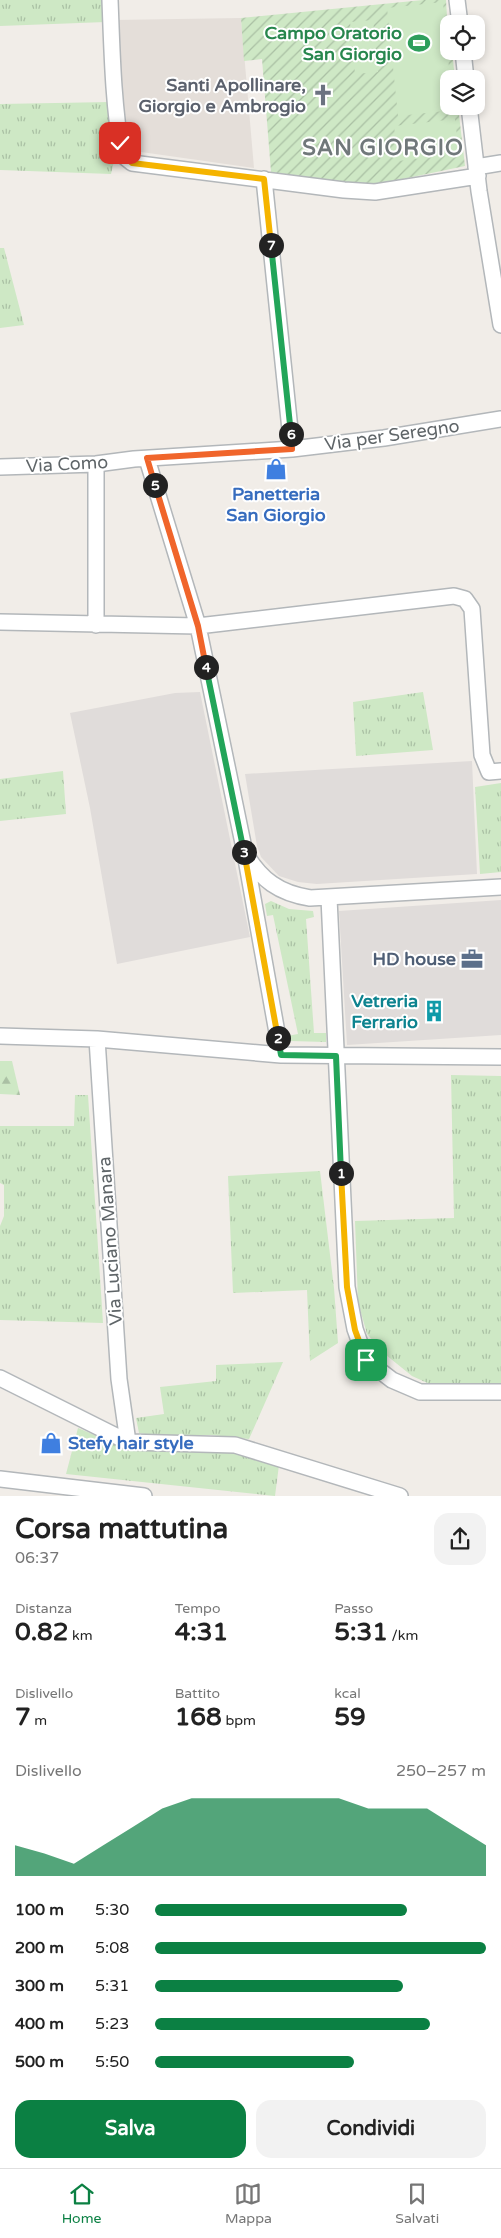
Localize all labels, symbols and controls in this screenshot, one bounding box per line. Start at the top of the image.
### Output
map controls [440,15,485,115]
button: locate [440,15,485,60]
place label: Campo Oratorio San Giorgio [265,22,402,65]
sports icon: Campo Oratorio San Giorgio [406,30,432,56]
button: layers [440,70,485,115]
place label: Santi Apollinare, Giorgio e Ambrogio [138,74,306,117]
church icon: Santi Apollinare, Giorgio e Ambrogio [310,82,336,108]
pin [99,122,141,164]
icon: check [106,129,134,157]
district label: SAN GIORGIO [302,135,464,161]
pin: 7 [258,232,284,258]
text: 7 [267,237,276,254]
street label: Via per Seregno [323,415,461,455]
pin: 6 [278,422,304,446]
text: 6 [287,426,296,443]
street label: Via Como [25,451,109,477]
shop icon: Panetteria San Giorgio [263,456,289,482]
pin: 5 [142,472,168,498]
text: 5 [151,477,160,494]
place label: Panetteria San Giorgio [226,483,326,526]
pin: 4 [194,654,218,680]
text: 4 [202,659,211,676]
pin: 3 [232,840,256,864]
text: 3 [240,844,249,861]
office icon: HD house [459,946,485,972]
place label: HD house [373,948,456,970]
place label: Vetreria Ferrario [351,990,418,1033]
building icon: Vetreria Ferrario [421,998,447,1024]
pin: 2 [266,1026,290,1050]
text: 2 [274,1030,283,1047]
street label: Via Luciano Manara [93,1156,127,1326]
pin: 1 [328,1160,354,1186]
text: 1 [337,1165,346,1182]
pin [345,1339,387,1381]
icon: arrive [352,1346,380,1374]
shop icon: Stefy hair style [38,1430,64,1456]
place label: Stefy hair style [68,1432,194,1454]
text: Corsa mattutina [15,1512,228,1546]
button: share [434,1513,486,1565]
text: 06:37 [15,1548,59,1568]
text: Distanza [15,1600,72,1617]
text: Tempo [175,1600,220,1617]
text: Passo [334,1600,373,1617]
text: 0.82 [15,1617,68,1647]
text: 4:31 [175,1617,228,1647]
text: 5:31 [334,1617,388,1647]
text: km [68,1627,93,1644]
text: /km [388,1627,418,1644]
text: Dislivello [15,1685,73,1702]
text: Battito [175,1685,220,1702]
text: kcal [334,1685,361,1702]
text: 7 [15,1702,31,1732]
text: 168 [175,1702,222,1732]
text: 59 [334,1702,366,1732]
text: m [31,1712,47,1729]
text: bpm [222,1712,256,1729]
text: Dislivello [15,1761,82,1781]
text: 250–257 m [396,1761,486,1781]
text: 100 m [15,1900,64,1920]
text: 5:30 [95,1900,129,1920]
text: 200 m [15,1938,64,1958]
text: 5:08 [95,1938,129,1958]
text: 300 m [15,1976,64,1996]
text: 5:31 [95,1976,129,1996]
text: 400 m [15,2014,64,2034]
text: 5:23 [95,2014,129,2034]
text: 500 m [15,2052,64,2072]
text: 5:50 [95,2052,129,2072]
button: Salva [15,2100,246,2158]
button: Condividi [256,2100,486,2158]
tab: Home [62,2180,101,2227]
tab: Mappa [225,2180,272,2227]
tab: Salvati [395,2180,439,2227]

